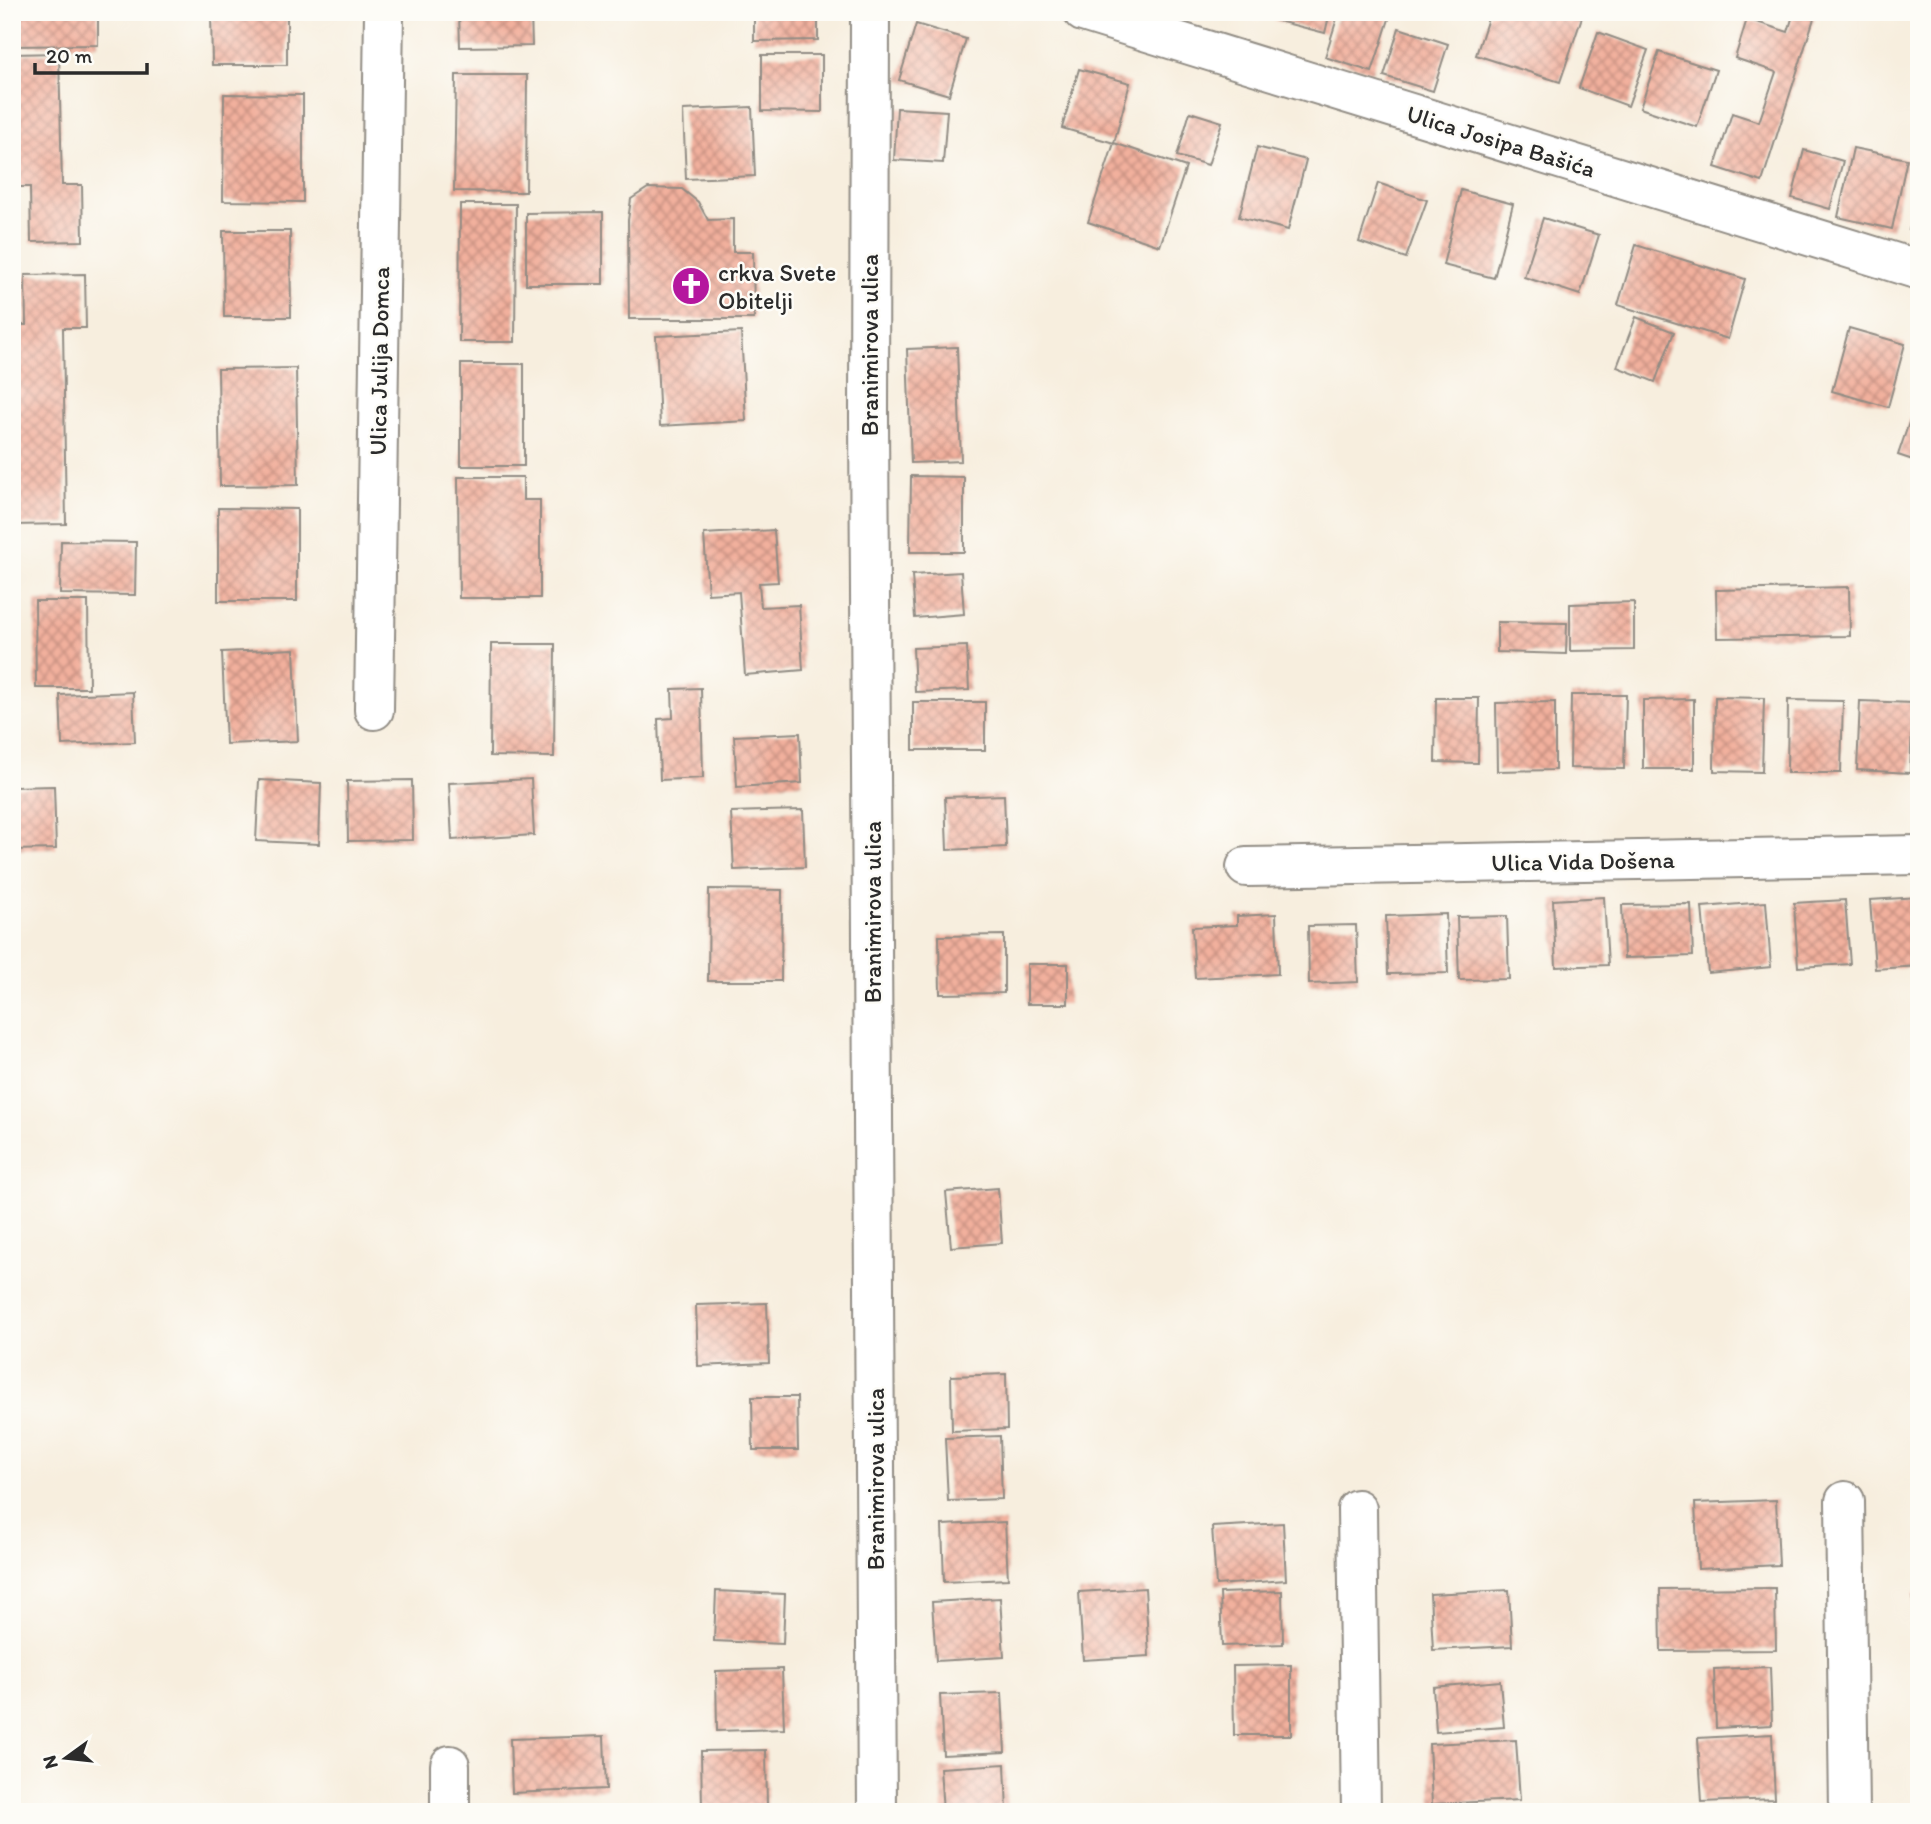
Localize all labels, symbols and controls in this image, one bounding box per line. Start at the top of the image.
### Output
scale bar [35,32,147,76]
text: 20 m [46,43,93,68]
street label: Ulica Josipa Bašića [1403,99,1599,184]
street label: Branimirova ulica [855,254,884,436]
place label: crkva Svete Obitelji [718,258,836,315]
church icon: crkva Svete Obitelji [670,265,712,307]
street label: Ulica Julija Domca [363,266,395,456]
street label: Branimirova ulica [858,821,887,1003]
street label: Ulica Vida Došena [1491,845,1676,877]
street label: Branimirova ulica [861,1388,890,1570]
north arrow [32,1722,102,1792]
text: N [37,1753,63,1771]

